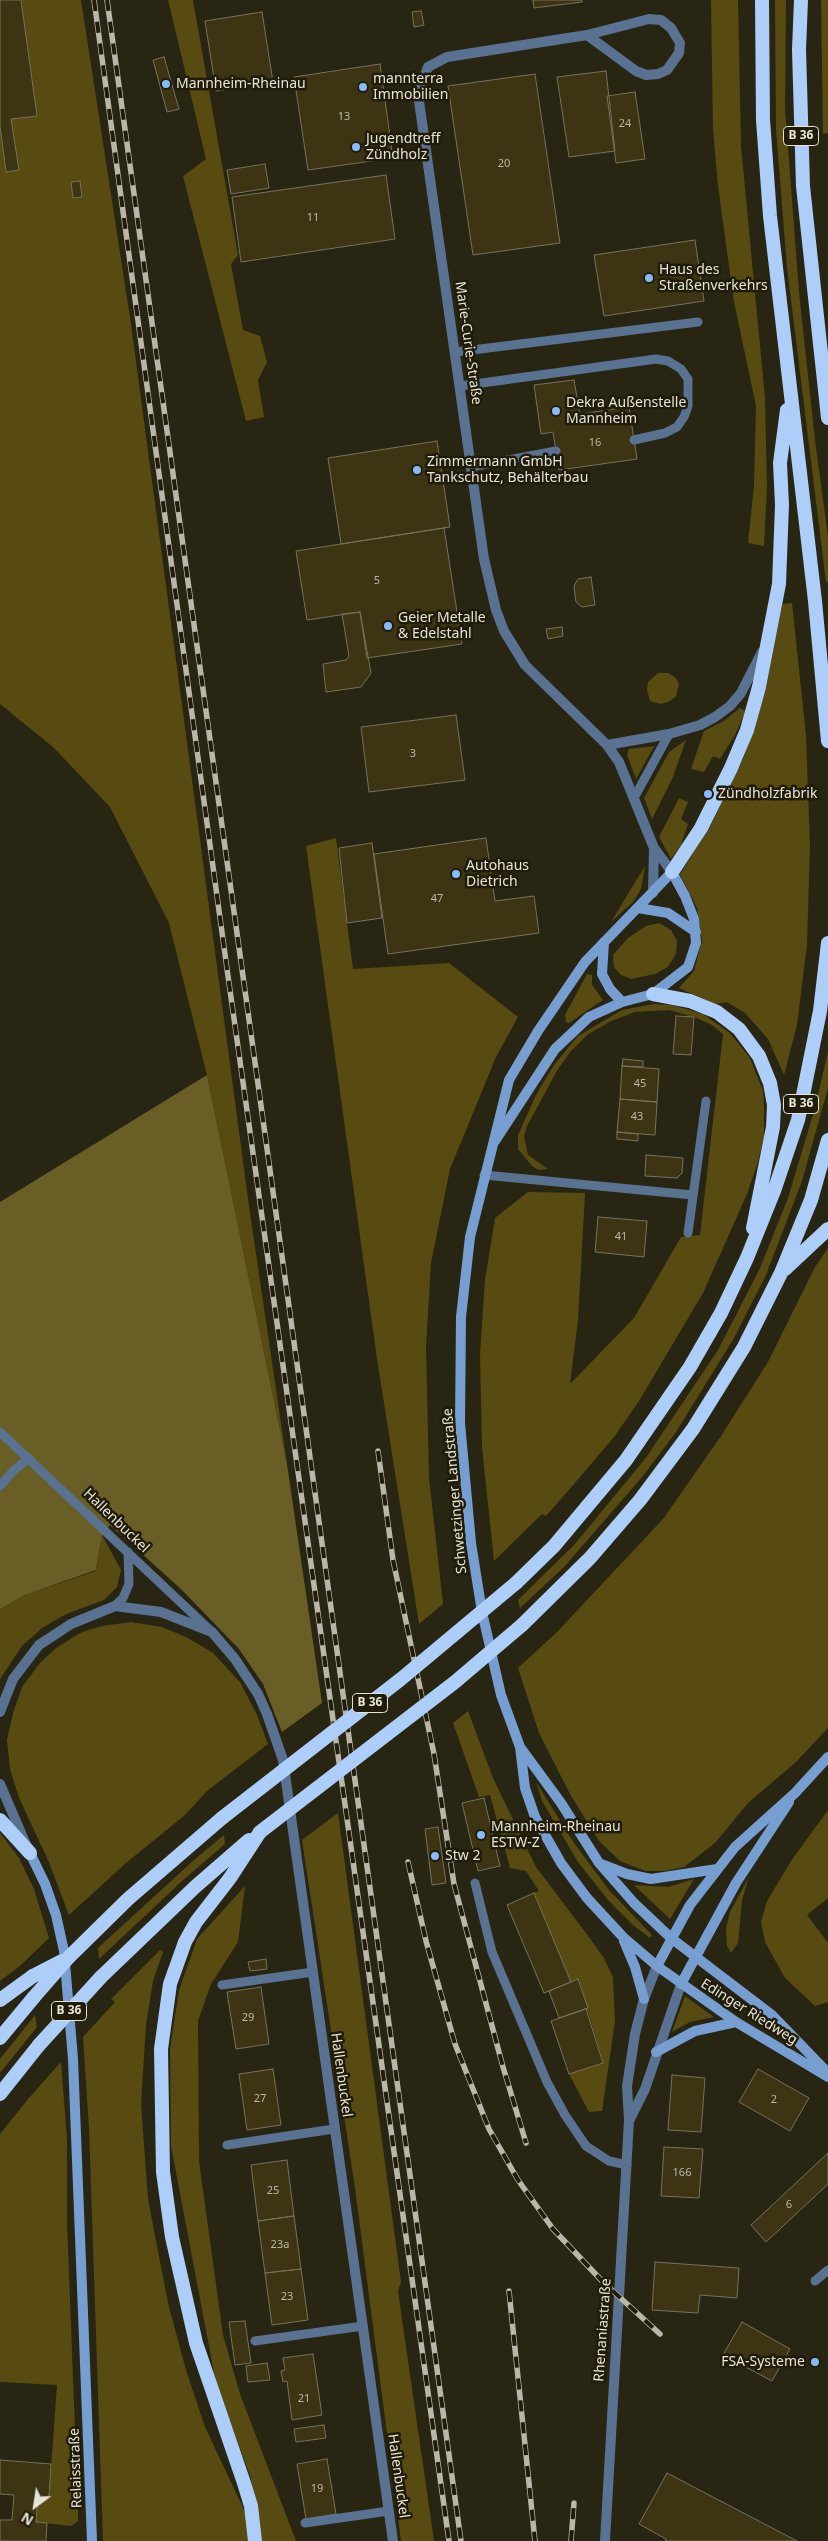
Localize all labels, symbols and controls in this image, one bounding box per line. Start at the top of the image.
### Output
place label: mannterra Immobilien [373,71,448,104]
place label: Mannheim-Rheinau [176,76,306,92]
marker: Mannheim-Rheinau [160,78,172,90]
marker: mannterra Immobilien [357,81,369,93]
house number: 13 [338,110,350,124]
house number: 24 [619,117,631,131]
road number: B 36 [784,126,818,146]
place label: Jugendtreff Zündholz [366,131,440,164]
marker: Jugendtreff Zündholz [350,141,362,153]
house number: 20 [498,157,510,171]
house number: 11 [307,211,319,225]
place label: Haus des Straßenverkehrs [659,262,768,294]
marker: Haus des Straßenverkehrs [643,272,655,284]
street label: Marie-Curie-Straße [451,280,485,406]
place label: Dekra Außenstelle Mannheim [566,395,686,428]
marker: Dekra Außenstelle Mannheim [550,405,562,417]
house number: 16 [589,436,601,450]
place label: Zimmermann GmbH Tankschutz, Behälterbau [427,454,588,487]
marker: Zimmermann GmbH Tankschutz, Behälterbau [411,464,423,476]
house number: 5 [374,574,380,588]
place label: Geier Metalle & Edelstahl [398,610,486,642]
marker: Geier Metalle & Edelstahl [382,620,394,632]
house number: 3 [410,747,416,761]
place label: Zündholzfabrik [718,786,817,802]
marker: Zündholzfabrik [702,788,714,800]
place label: Autohaus Dietrich [466,858,529,890]
marker: Autohaus Dietrich [450,868,462,880]
house number: 47 [431,892,443,906]
house number: 45 [634,1077,646,1091]
road number: B 36 [784,1094,818,1114]
house number: 43 [631,1110,643,1124]
house number: 41 [615,1230,627,1244]
street label: Schwetzinger Landstraße [439,1408,471,1574]
street label: Hallenbuckel [80,1485,152,1557]
road number: B 36 [352,1694,388,1712]
place label: Mannheim-Rheinau ESTW-Z [491,1819,621,1851]
marker: Mannheim-Rheinau ESTW-Z [475,1829,487,1841]
place label: Stw 2 [445,1848,480,1864]
marker: Stw 2 [429,1850,441,1862]
street label: Edinger Riedweg [698,1975,800,2049]
road number: B 36 [52,2002,86,2020]
house number: 29 [242,2011,254,2025]
street label: Hallenbuckel [327,2032,355,2118]
house number: 27 [254,2092,266,2106]
house number: 2 [771,2093,777,2107]
house number: 166 [673,2166,691,2180]
house number: 25 [267,2184,279,2198]
house number: 6 [786,2198,792,2212]
house number: 23a [271,2238,289,2252]
street label: Rhenaniastraße [591,2278,615,2382]
house number: 23 [281,2290,293,2304]
place label: FSA-Systeme [721,2354,805,2370]
marker: FSA-Systeme [809,2356,821,2368]
house number: 21 [298,2392,310,2406]
street label: Relaisstraße [66,2428,86,2508]
street label: Hallenbuckel [384,2433,412,2519]
north arrow [10,2481,60,2531]
house number: 19 [311,2482,323,2496]
text: N [17,2508,37,2530]

